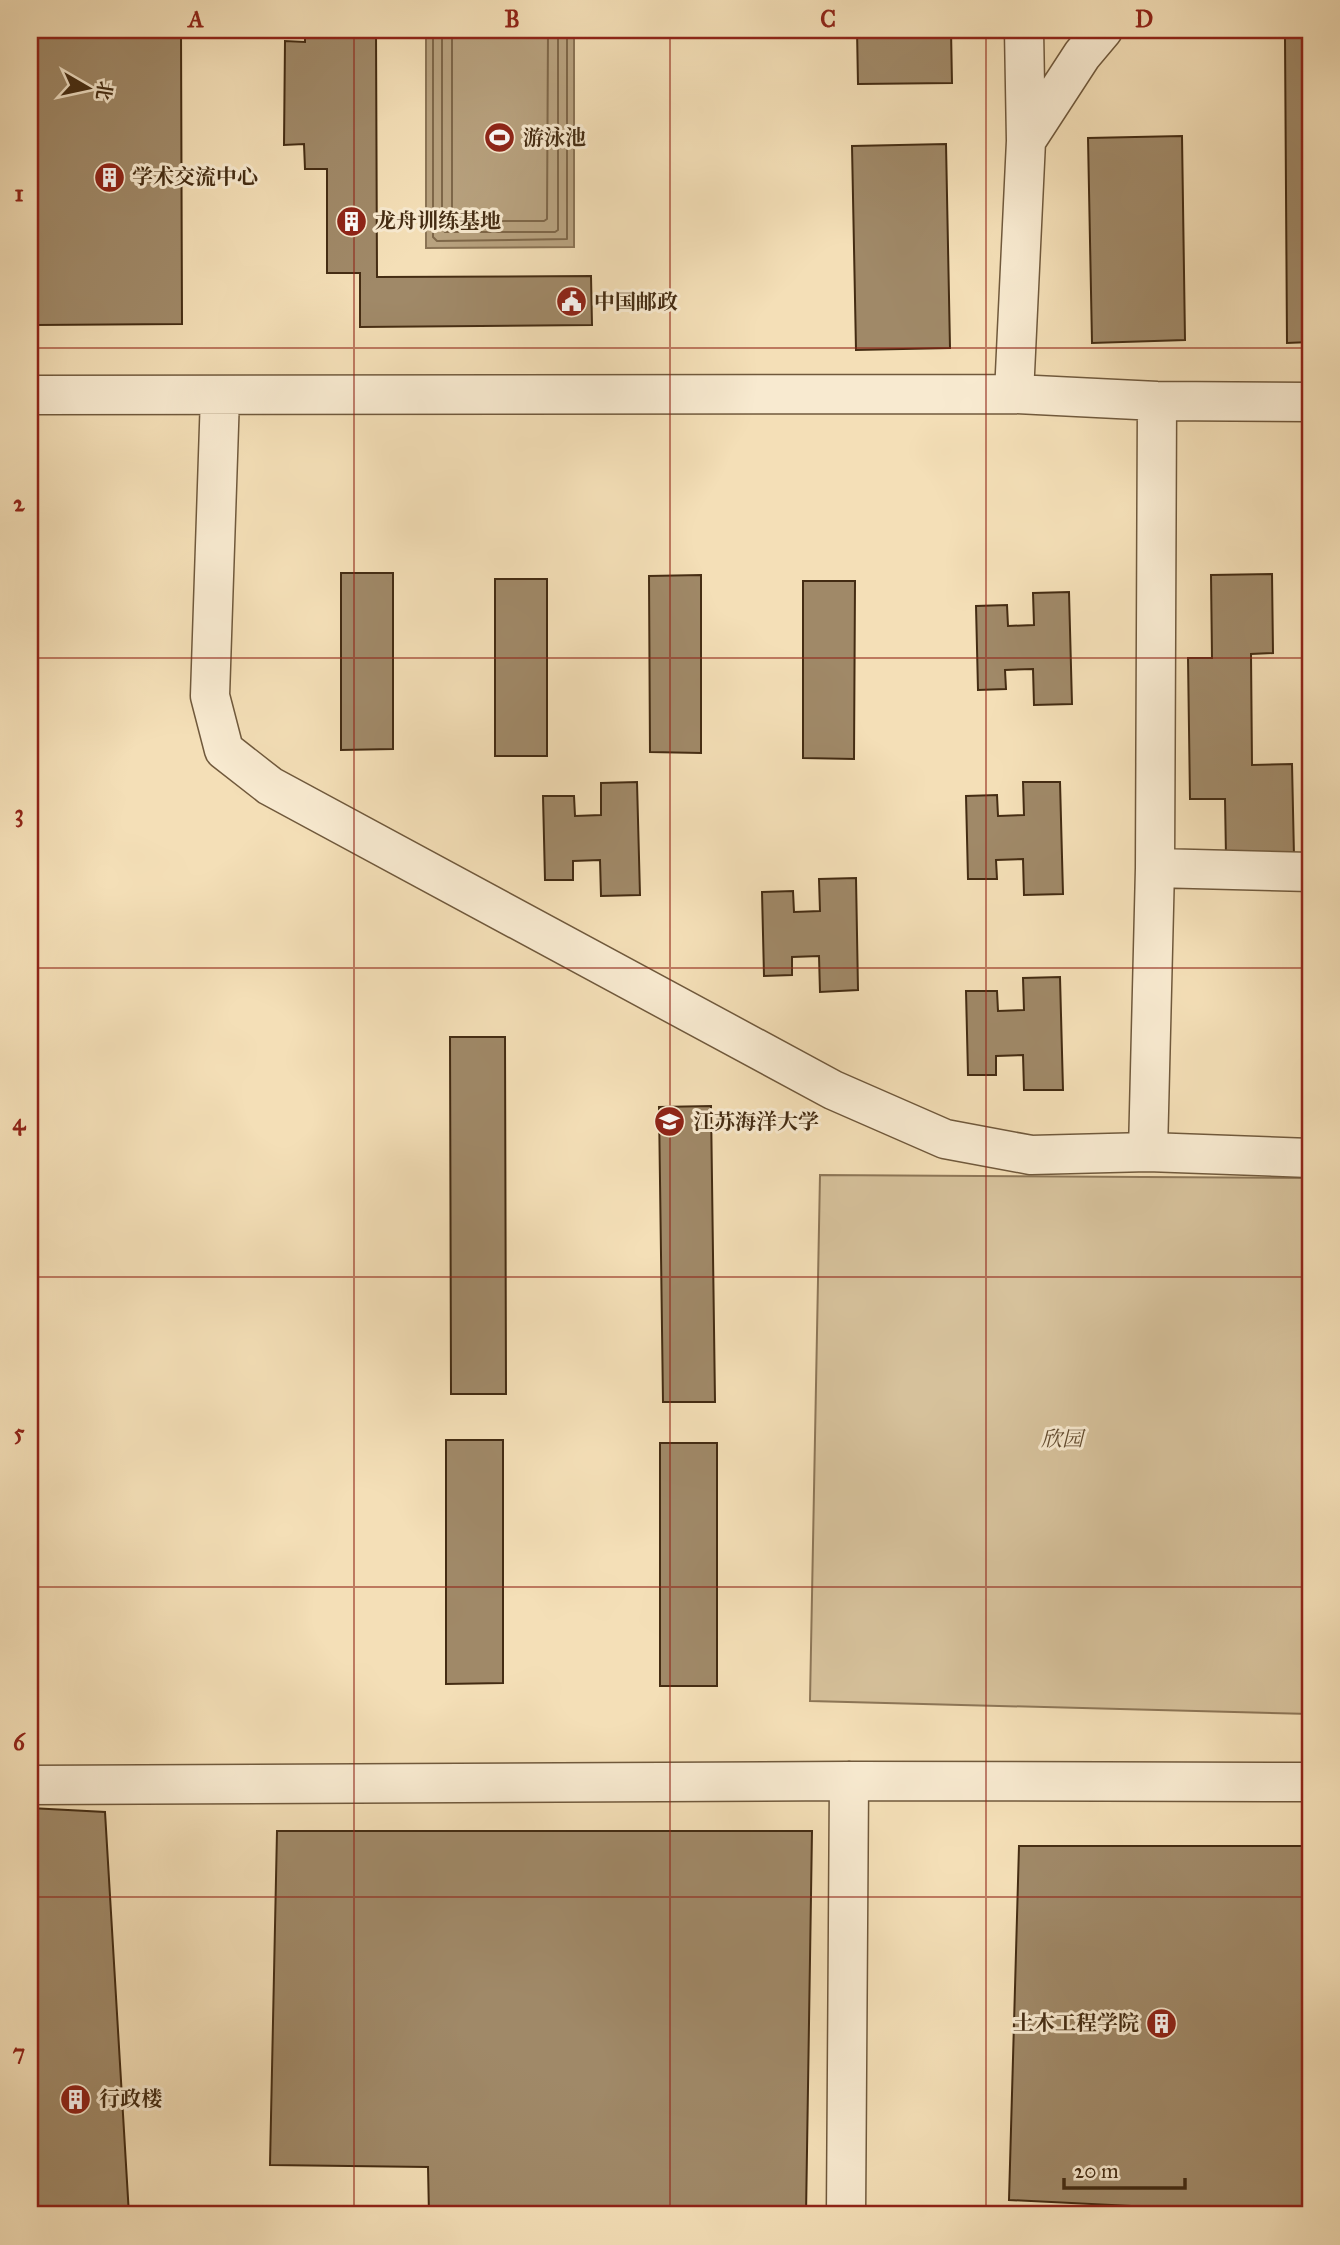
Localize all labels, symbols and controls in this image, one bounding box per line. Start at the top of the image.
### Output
text: A [186,5,204,33]
text: B [504,5,520,33]
text: C [820,5,836,33]
text: D [1135,5,1153,33]
north arrow [52,52,122,122]
text: 北 [91,79,117,102]
sports icon: 游泳池 [483,121,517,155]
place label: 游泳池 [523,125,586,151]
building icon: 学术交流中心 [92,160,126,194]
place label: 学术交流中心 [132,164,258,190]
text: 1 [14,179,24,207]
building icon: 龙舟训练基地 [335,204,369,238]
place label: 龙舟训练基地 [375,208,501,234]
public building icon: 中国邮政 [554,285,588,319]
place label: 中国邮政 [594,289,678,315]
text: 2 [13,489,25,517]
text: 3 [14,799,24,828]
school or university icon: 江苏海洋大学 [653,1105,687,1139]
text: 4 [13,1108,27,1136]
place label: 江苏海洋大学 [693,1109,819,1135]
text: 5 [14,1418,25,1446]
park label: 欣园 [1041,1426,1086,1452]
text: 6 [13,1728,26,1756]
building icon: 土木工程学院 [1145,2006,1179,2040]
place label: 土木工程学院 [1013,2010,1139,2036]
text: 7 [13,2038,25,2066]
building icon: 行政楼 [59,2082,93,2116]
place label: 行政楼 [99,2086,162,2112]
scale bar [1064,2147,1184,2191]
text: 20 m [1074,2158,1119,2184]

